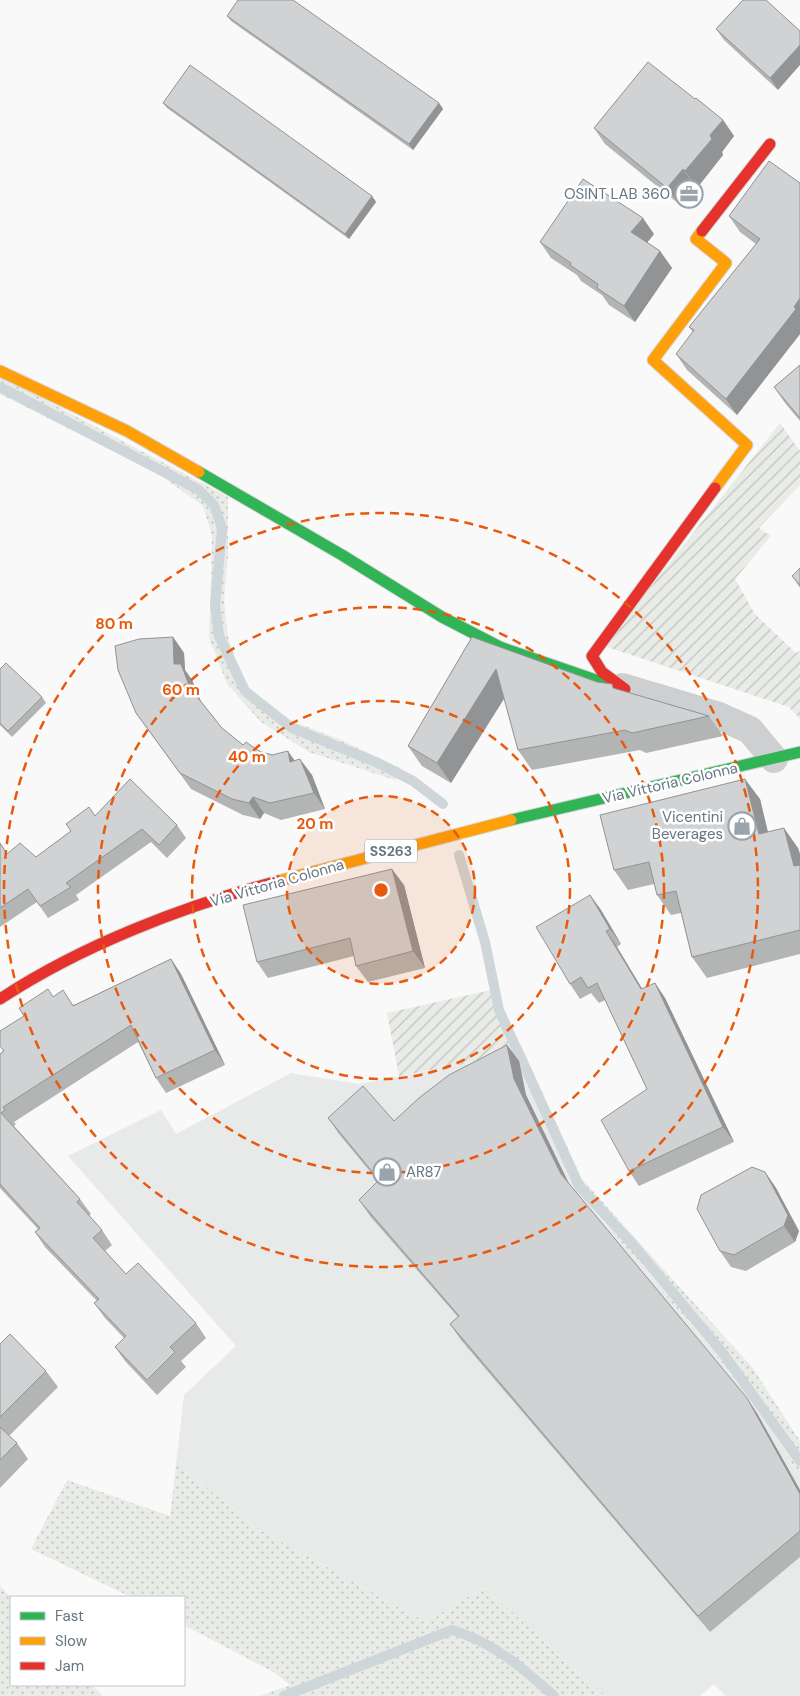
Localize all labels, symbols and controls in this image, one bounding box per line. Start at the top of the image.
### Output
office icon: OSINT LAB 360 [674,179,704,209]
place label: OSINT LAB 360 [564,184,670,204]
text: 80 m [95,614,133,634]
text: 60 m [162,680,200,700]
text: 40 m [228,747,266,767]
street label: Via Vittoria Colonna [600,758,740,808]
place label: Vicentini Beverages [652,807,723,844]
shop icon: Vicentini Beverages [727,811,757,841]
text: 20 m [297,814,333,834]
road number: SS263 [365,839,417,862]
street label: Via Vittoria Colonna [208,854,346,912]
centre of rings [372,881,390,899]
shop icon: AR87 [372,1157,402,1187]
place label: AR87 [406,1162,441,1182]
legend [10,1596,185,1686]
text: Fast [55,1606,84,1626]
text: Slow [55,1631,88,1651]
text: Jam [55,1656,84,1676]

